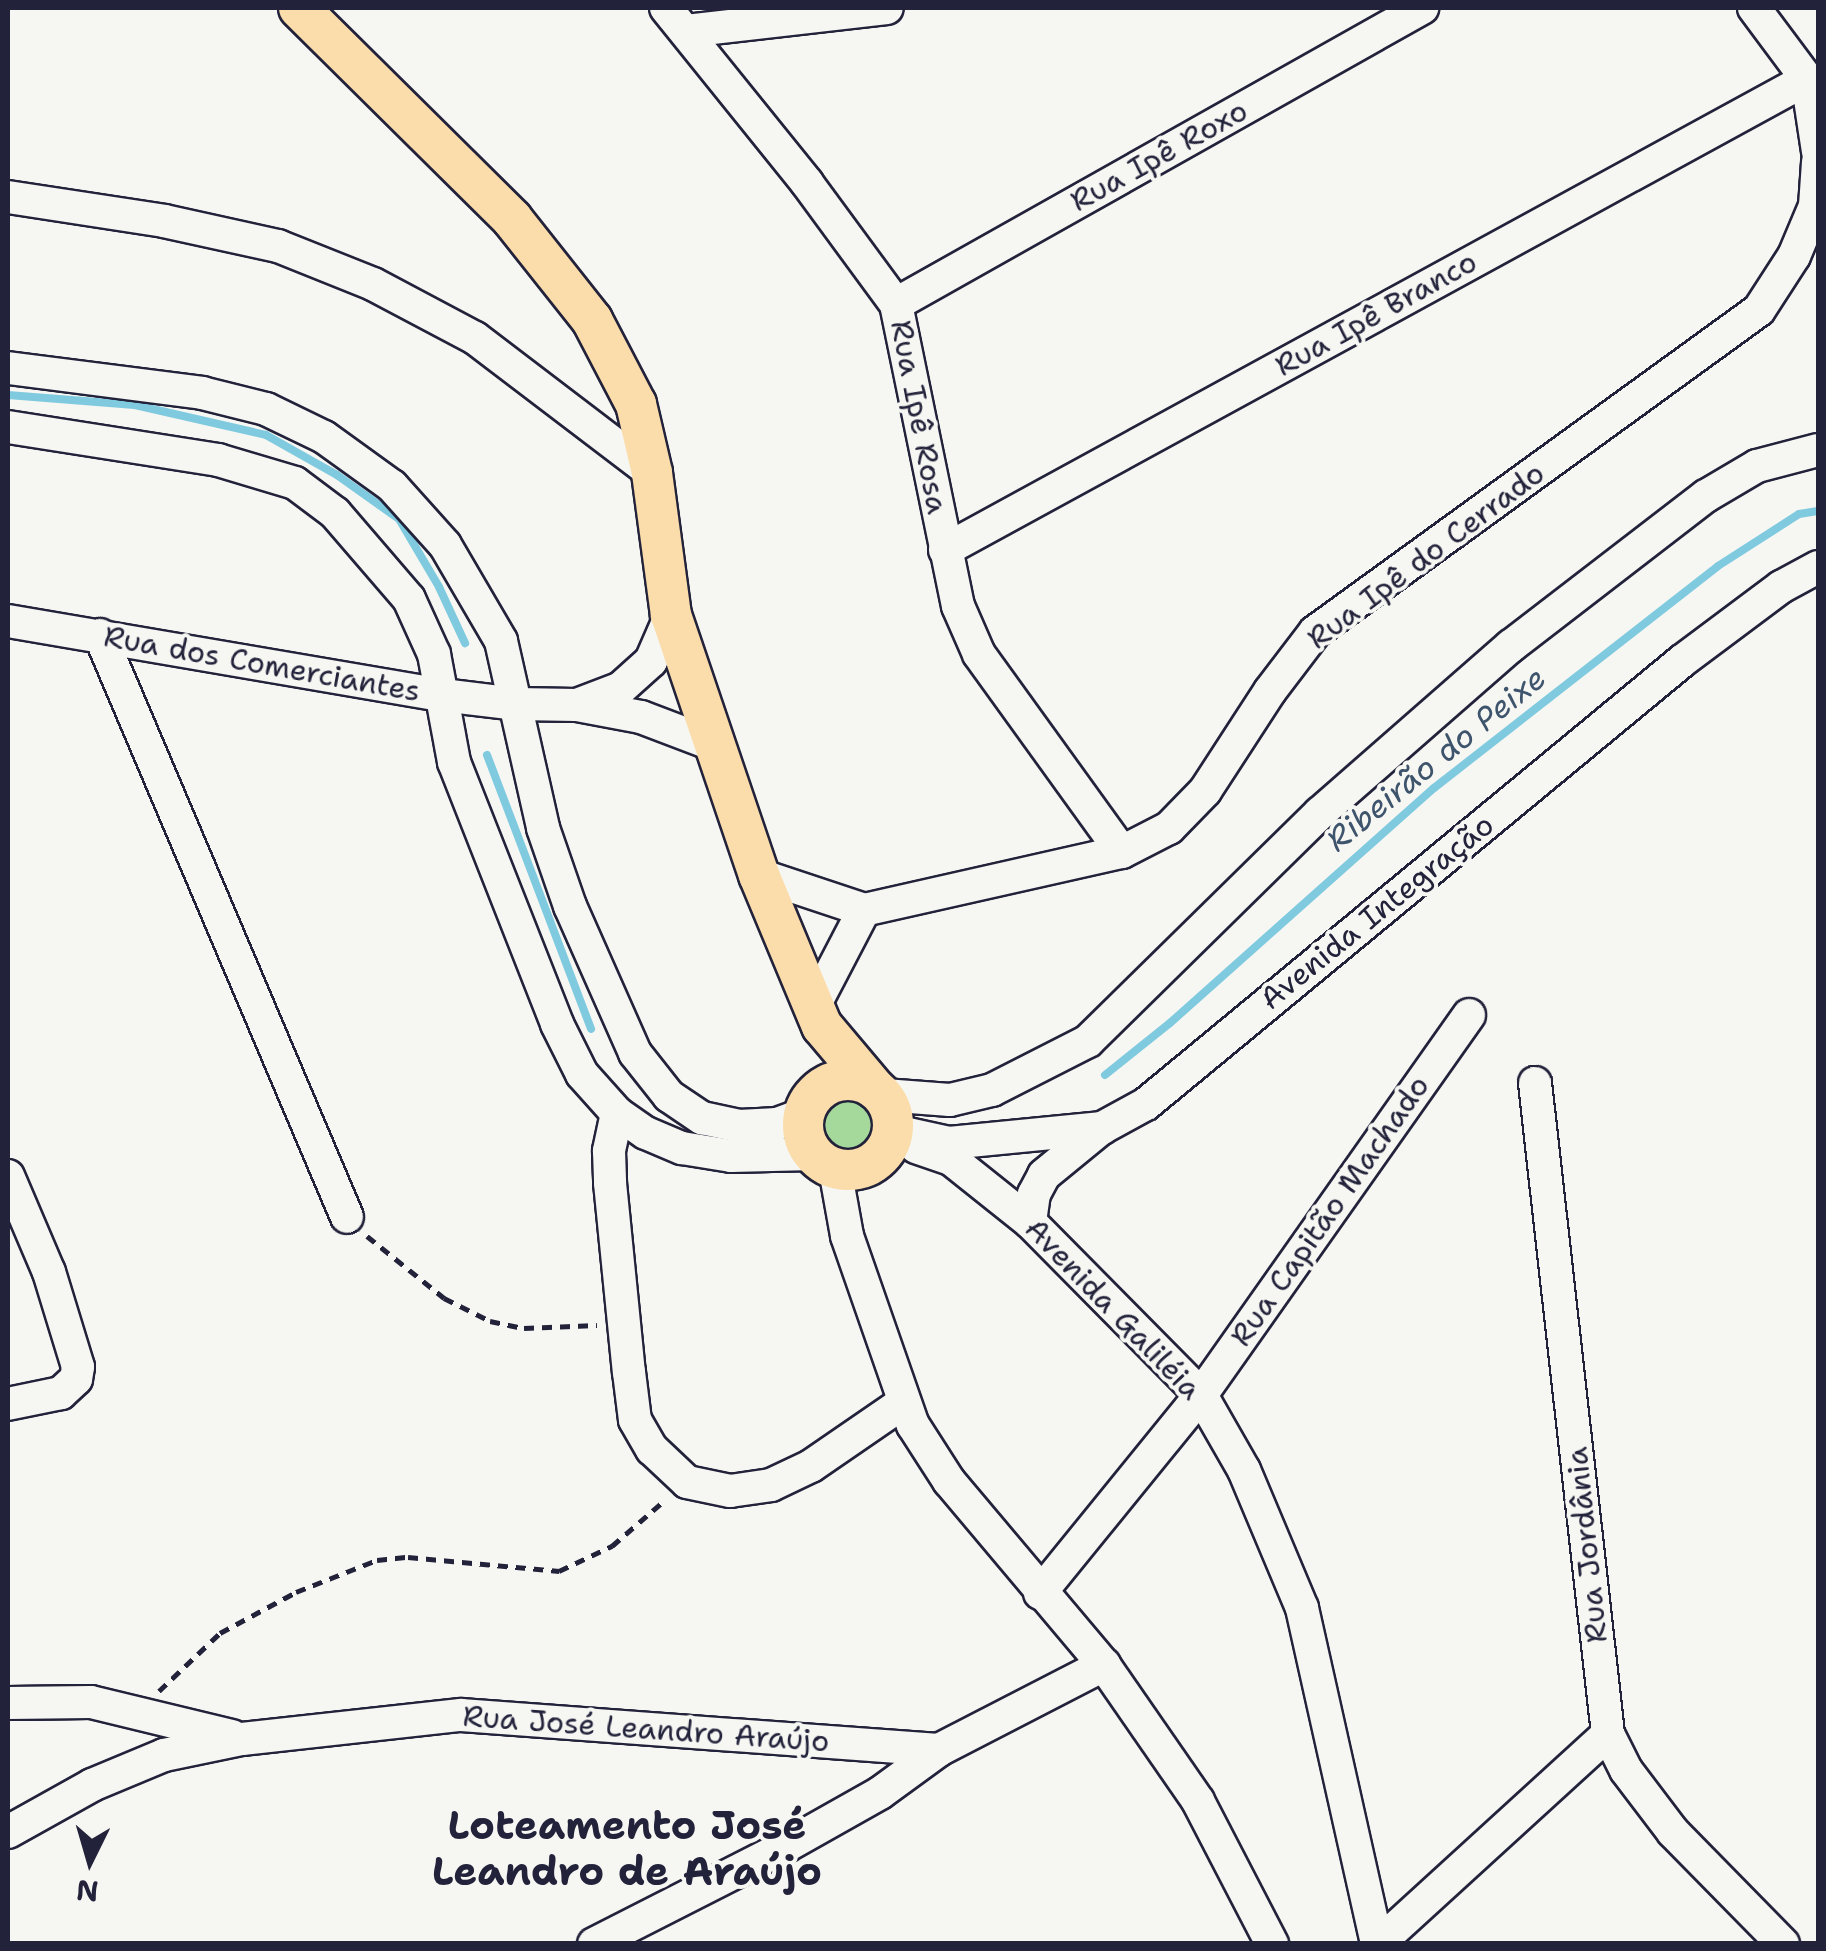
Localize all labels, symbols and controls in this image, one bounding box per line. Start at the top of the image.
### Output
street label: Rua Ipê Roxo [1064,93,1254,219]
street label: Rua Ipê Branco [1269,244,1483,384]
street label: Rua Ipê Rosa [883,317,955,517]
street label: Rua Ipê do Cerrado [1300,455,1552,657]
street label: Rua dos Comerciantes [101,618,423,710]
water label: Ribeirão do Peixe [1318,659,1554,859]
street label: Avenida Integração [1253,807,1501,1017]
street label: Rua Capitão Machado [1223,1069,1437,1353]
street label: Avenida Galiléia [1017,1211,1209,1407]
street label: Rua Jordânia [1559,1445,1615,1645]
street label: Rua José Leandro Araújo [462,1698,830,1760]
district label: Loteamento José Leandro de Araújo [432,1801,822,1895]
north arrow [40,1811,140,1911]
text: N [75,1871,100,1911]

